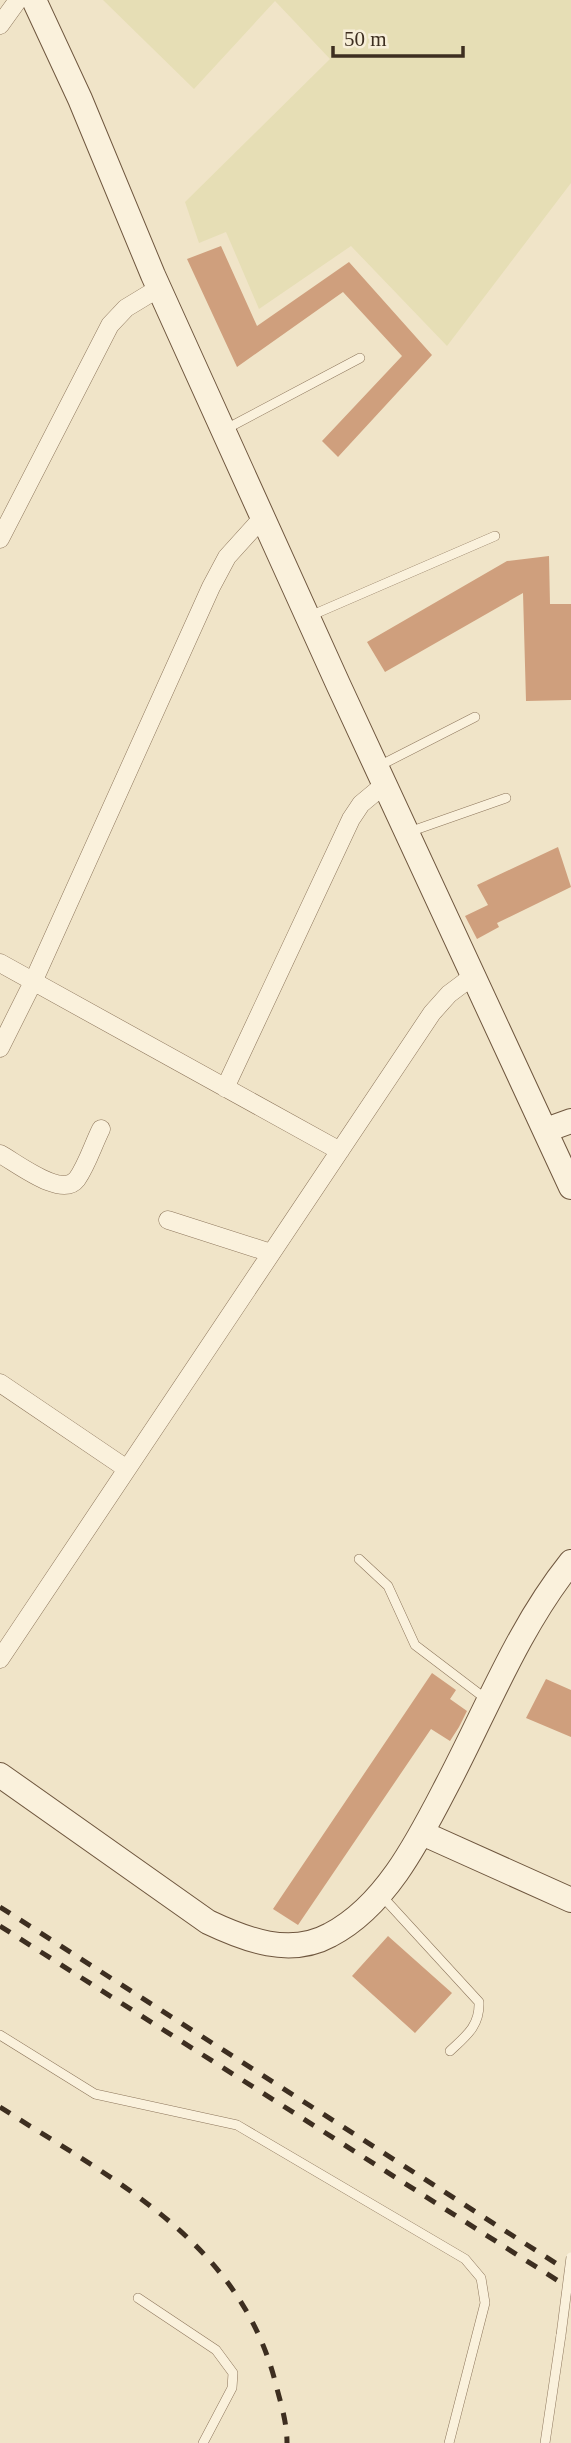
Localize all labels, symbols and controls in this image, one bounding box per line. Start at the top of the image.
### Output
scale bar [333,14,462,58]
text: 50 m [344,27,387,51]

